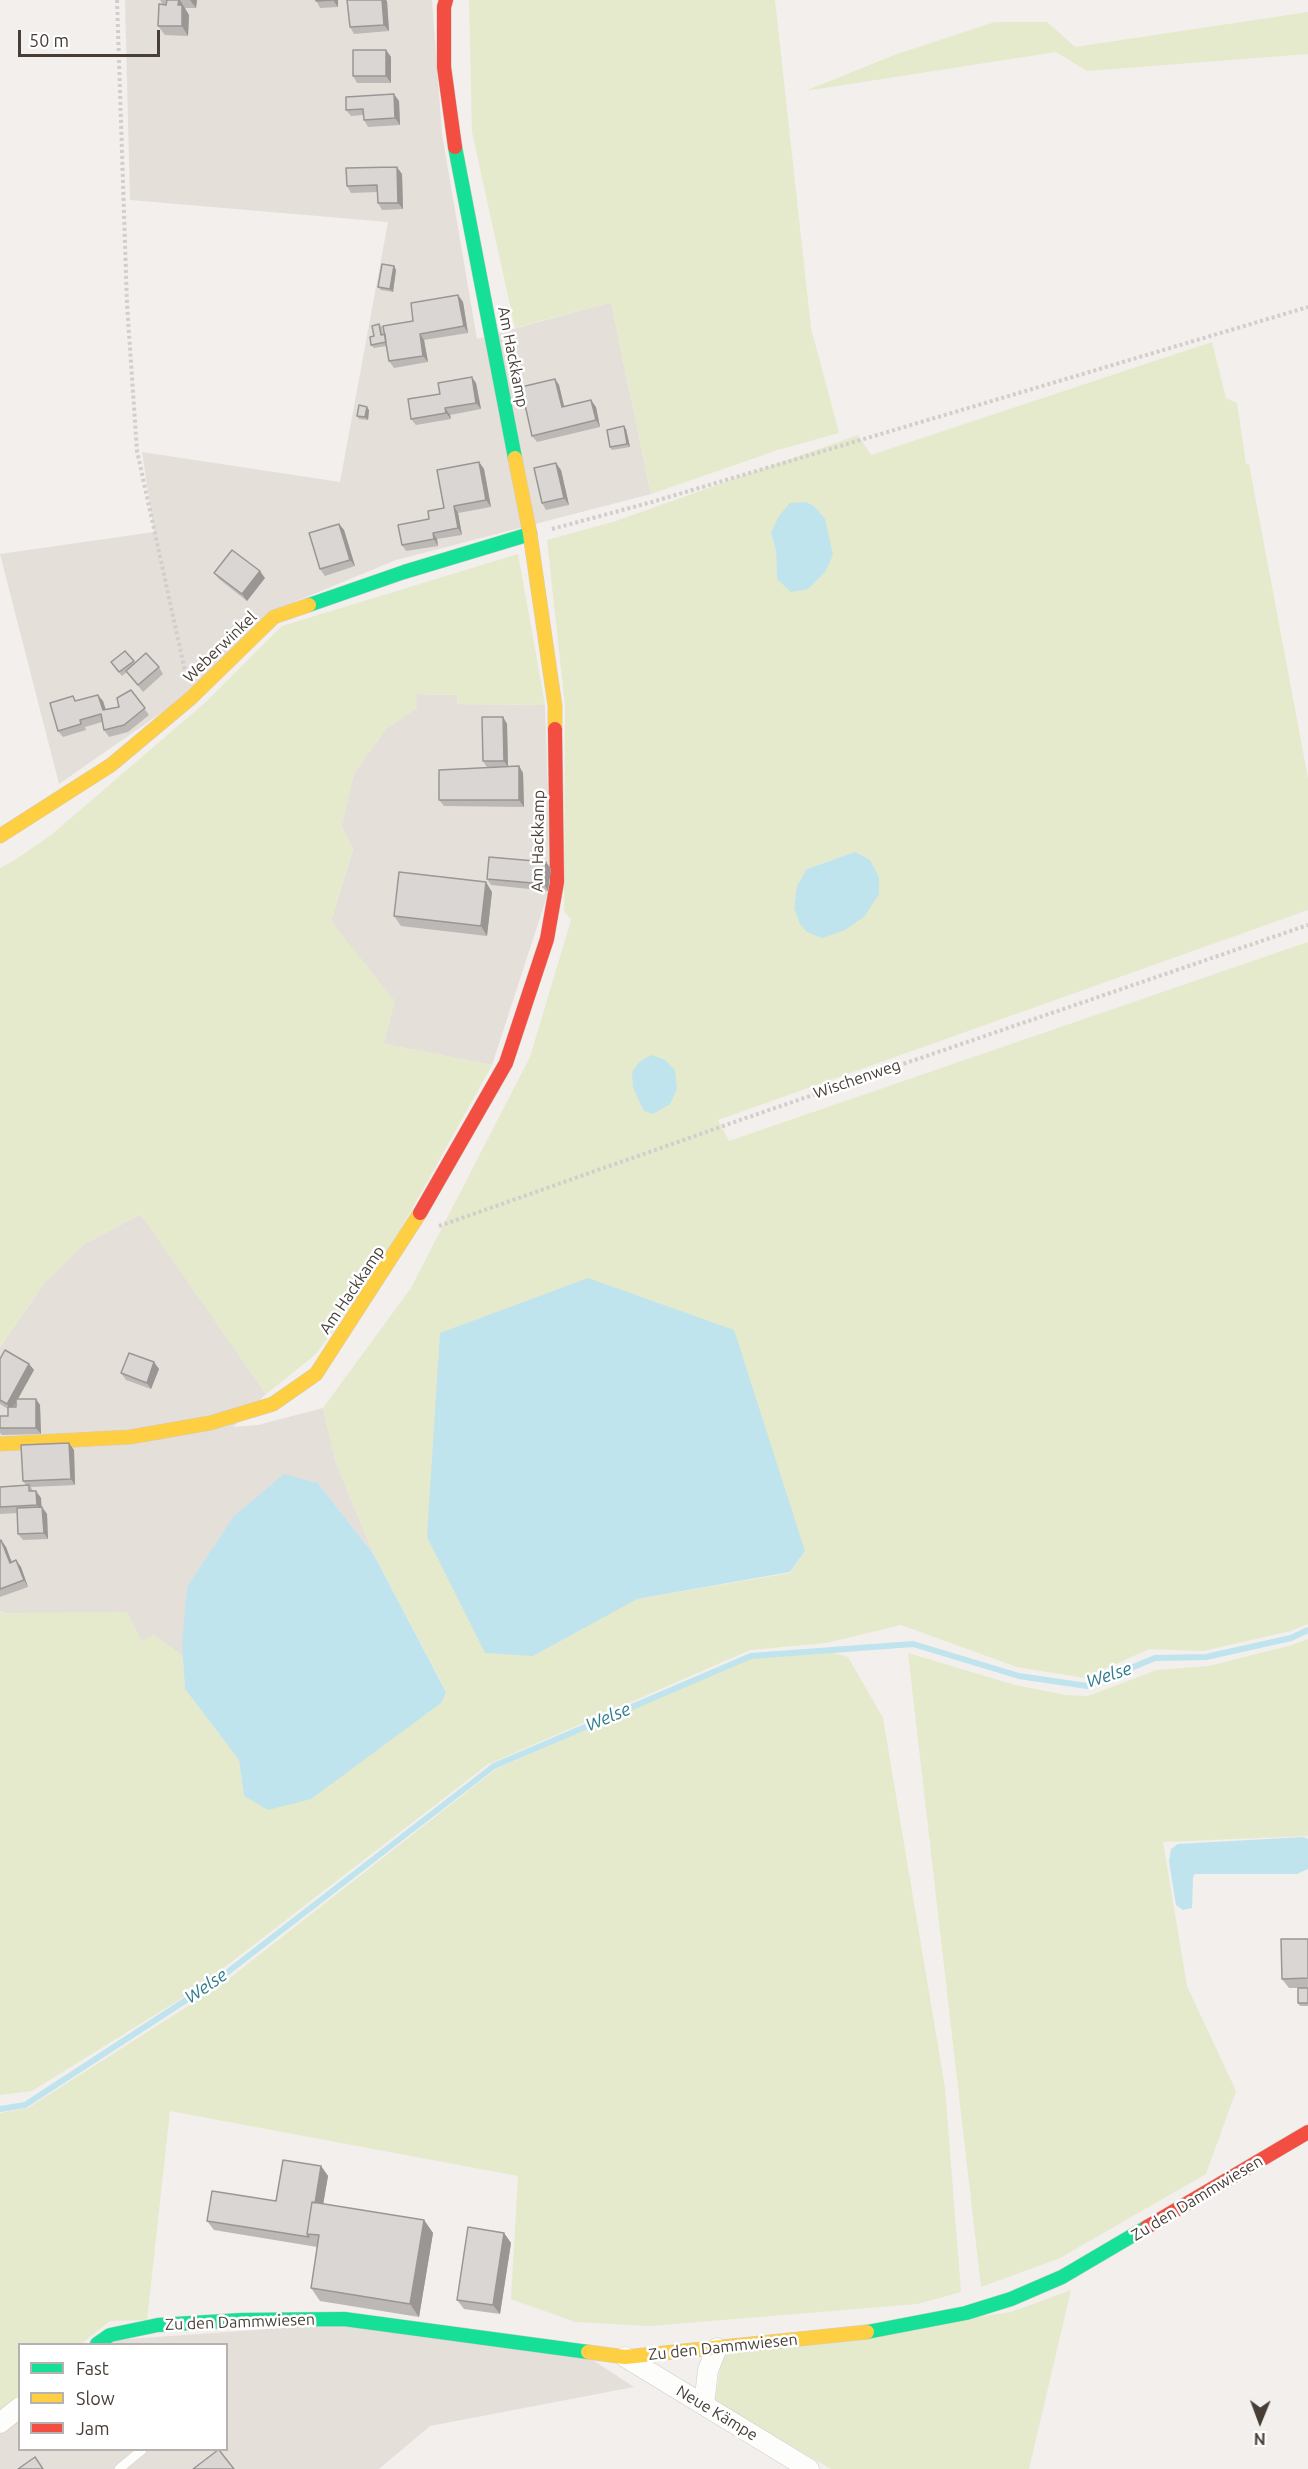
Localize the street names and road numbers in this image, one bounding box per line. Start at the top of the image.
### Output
street label: Am Hackkamp [494,305,532,409]
street label: Weberwinkel [179,607,261,687]
street label: Am Hackkamp [528,790,548,892]
street label: Wischenweg [811,1055,903,1103]
street label: Am Hackkamp [315,1242,389,1338]
street label: Zu den Dammwiesen [1128,2151,1266,2245]
street label: Zu den Dammwiesen [165,2310,315,2334]
street label: Zu den Dammwiesen [647,2330,799,2364]
street label: Neue Kämpe [673,2381,761,2445]

